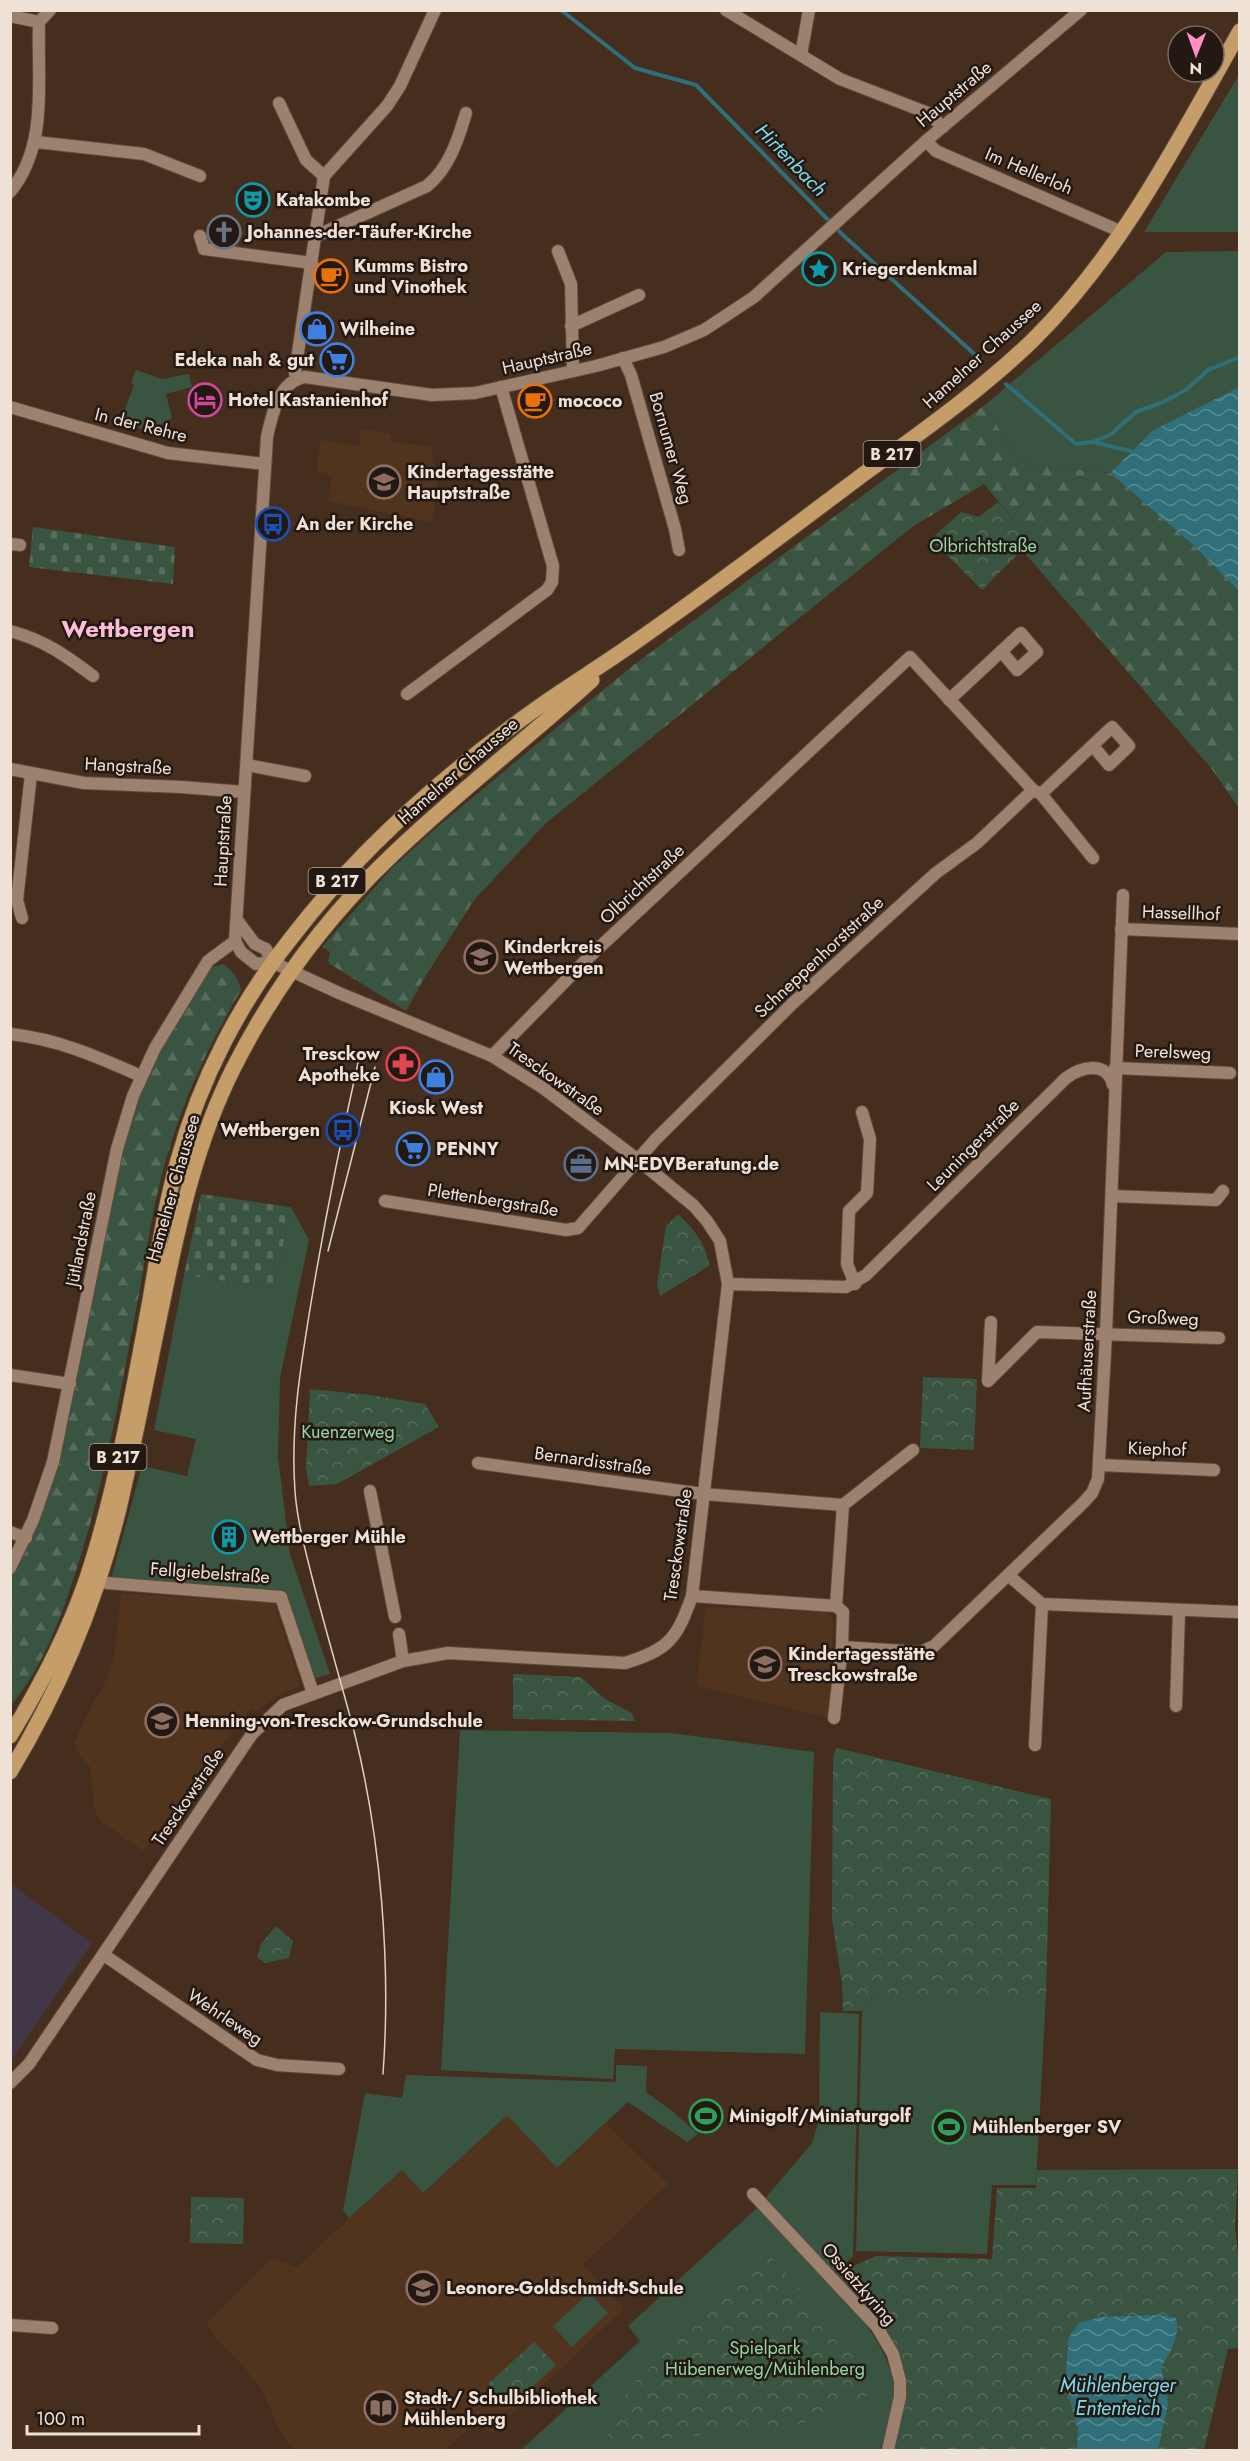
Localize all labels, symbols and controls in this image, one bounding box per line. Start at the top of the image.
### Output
north arrow [1166,24,1226,84]
street label: Hauptstraße [911,55,997,133]
text: N [1189,57,1202,80]
water label: Hirtenbach [749,117,833,203]
street label: Im Hellerloh [981,141,1077,201]
theatre icon: Katakombe [235,182,271,218]
place label: Katakombe [276,187,371,213]
church icon: Johannes-der-Täufer-Kirche [206,214,242,250]
place label: Johannes-der-Täufer-Kirche [244,219,472,245]
place icon: Kriegerdenkmal [801,251,837,287]
place label: Kumms Bistro und Vinothek [354,253,468,300]
place label: Kriegerdenkmal [842,256,977,282]
cafe icon: Kumms Bistro und Vinothek [313,258,349,294]
street label: Hamelner Chaussee [917,293,1047,415]
shop icon: Wilheine [299,311,335,347]
place label: Wilheine [340,316,415,342]
street label: Hauptstraße [500,335,594,381]
supermarket icon: Edeka nah & gut [319,342,355,378]
place label: Edeka nah & gut [175,347,314,373]
hotel icon: Hotel Kastanienhof [187,382,223,418]
cafe icon: mococo [517,383,553,419]
place label: Hotel Kastanienhof [228,387,389,413]
place label: mococo [558,388,623,414]
street label: Bornumer Weg [643,389,699,507]
street label: In der Rehre [92,401,190,449]
road number: B 217 [864,441,920,467]
place label: Kindertagesstätte Hauptstraße [407,459,554,506]
school or university icon: Kindertagesstätte Hauptstraße [366,464,402,500]
bus stop icon: An der Kirche [255,506,291,542]
place label: An der Kirche [295,511,413,537]
park label: Olbrichtstraße [929,533,1037,559]
district label: Wettbergen [62,611,194,646]
street label: Hamelner Chaussee [392,711,524,831]
street label: Hangstraße [84,751,172,781]
street label: Hauptstraße [208,795,238,887]
street label: Olbrichtstraße [594,838,690,930]
road number: B 217 [308,868,366,894]
street label: Schneppenhorststraße [748,890,890,1024]
street label: Hassellhof [1142,899,1221,927]
place label: Kinderkreis Wettbergen [504,934,604,981]
school or university icon: Kinderkreis Wettbergen [463,939,499,975]
street label: Tresckowstraße [502,1036,610,1122]
street label: Perelsweg [1134,1038,1212,1066]
place label: Tresckow Apotheke [297,1041,380,1088]
pharmacy icon: Tresckow Apotheke [385,1046,421,1082]
shop icon: Kiosk West [418,1059,454,1095]
street label: Leuningerstraße [921,1093,1025,1197]
place label: Kiosk West [389,1095,483,1121]
street label: Hamelner Chaussee [140,1111,206,1265]
bus stop icon: Wettbergen [325,1112,361,1148]
place label: Wettbergen [220,1117,320,1143]
supermarket icon: PENNY [395,1131,431,1167]
place label: PENNY [436,1136,499,1162]
office icon: MN-EDVBeratung.de [563,1146,599,1182]
place label: MN-EDVBeratung.de [604,1151,779,1177]
street label: Plettenbergstraße [426,1177,560,1223]
street label: Jütlandstraße [59,1189,103,1291]
street label: Aufhäuserstraße [1071,1289,1103,1413]
street label: Großweg [1127,1304,1199,1332]
park label: Kuenzerweg [301,1419,395,1445]
street label: Kiephof [1127,1435,1188,1463]
street label: Bernardisstraße [533,1440,653,1482]
road number: B 217 [90,1444,146,1470]
street label: Tresckowstraße [657,1487,699,1603]
building icon: Wettberger Mühle [211,1519,247,1555]
place label: Wettberger Mühle [252,1524,406,1550]
street label: Fellgiebelstraße [149,1556,271,1590]
place label: Kindertagesstätte Tresckowstraße [788,1641,935,1688]
school or university icon: Kindertagesstätte Tresckowstraße [747,1646,783,1682]
school or university icon: Henning-von-Tresckow-Grundschule [144,1703,180,1739]
place label: Henning-von-Tresckow-Grundschule [185,1708,483,1734]
street label: Tresckowstraße [146,1743,230,1851]
street label: Wehrleweg [182,1982,268,2052]
sports icon: Minigolf/Miniaturgolf [688,2098,724,2134]
place label: Minigolf/Miniaturgolf [729,2103,912,2129]
sports icon: Mühlenberger SV [931,2109,967,2145]
place label: Mühlenberger SV [972,2114,1122,2140]
street label: Ossietzkyring [816,2237,902,2331]
school or university icon: Leonore-Goldschmidt-Schule [405,2270,441,2306]
place label: Leonore-Goldschmidt-Schule [446,2275,684,2301]
park label: Spielpark Hübenerweg/Mühlenberg [665,2335,865,2382]
water label: Mühlenberger Ententeich [1060,2371,1177,2423]
place label: Stadt-/ Schulbibliothek Mühlenberg [404,2385,598,2432]
library icon: Stadt-/ Schulbibliothek Mühlenberg [363,2390,399,2426]
scale bar [27,2398,200,2436]
text: 100 m [36,2406,85,2432]

